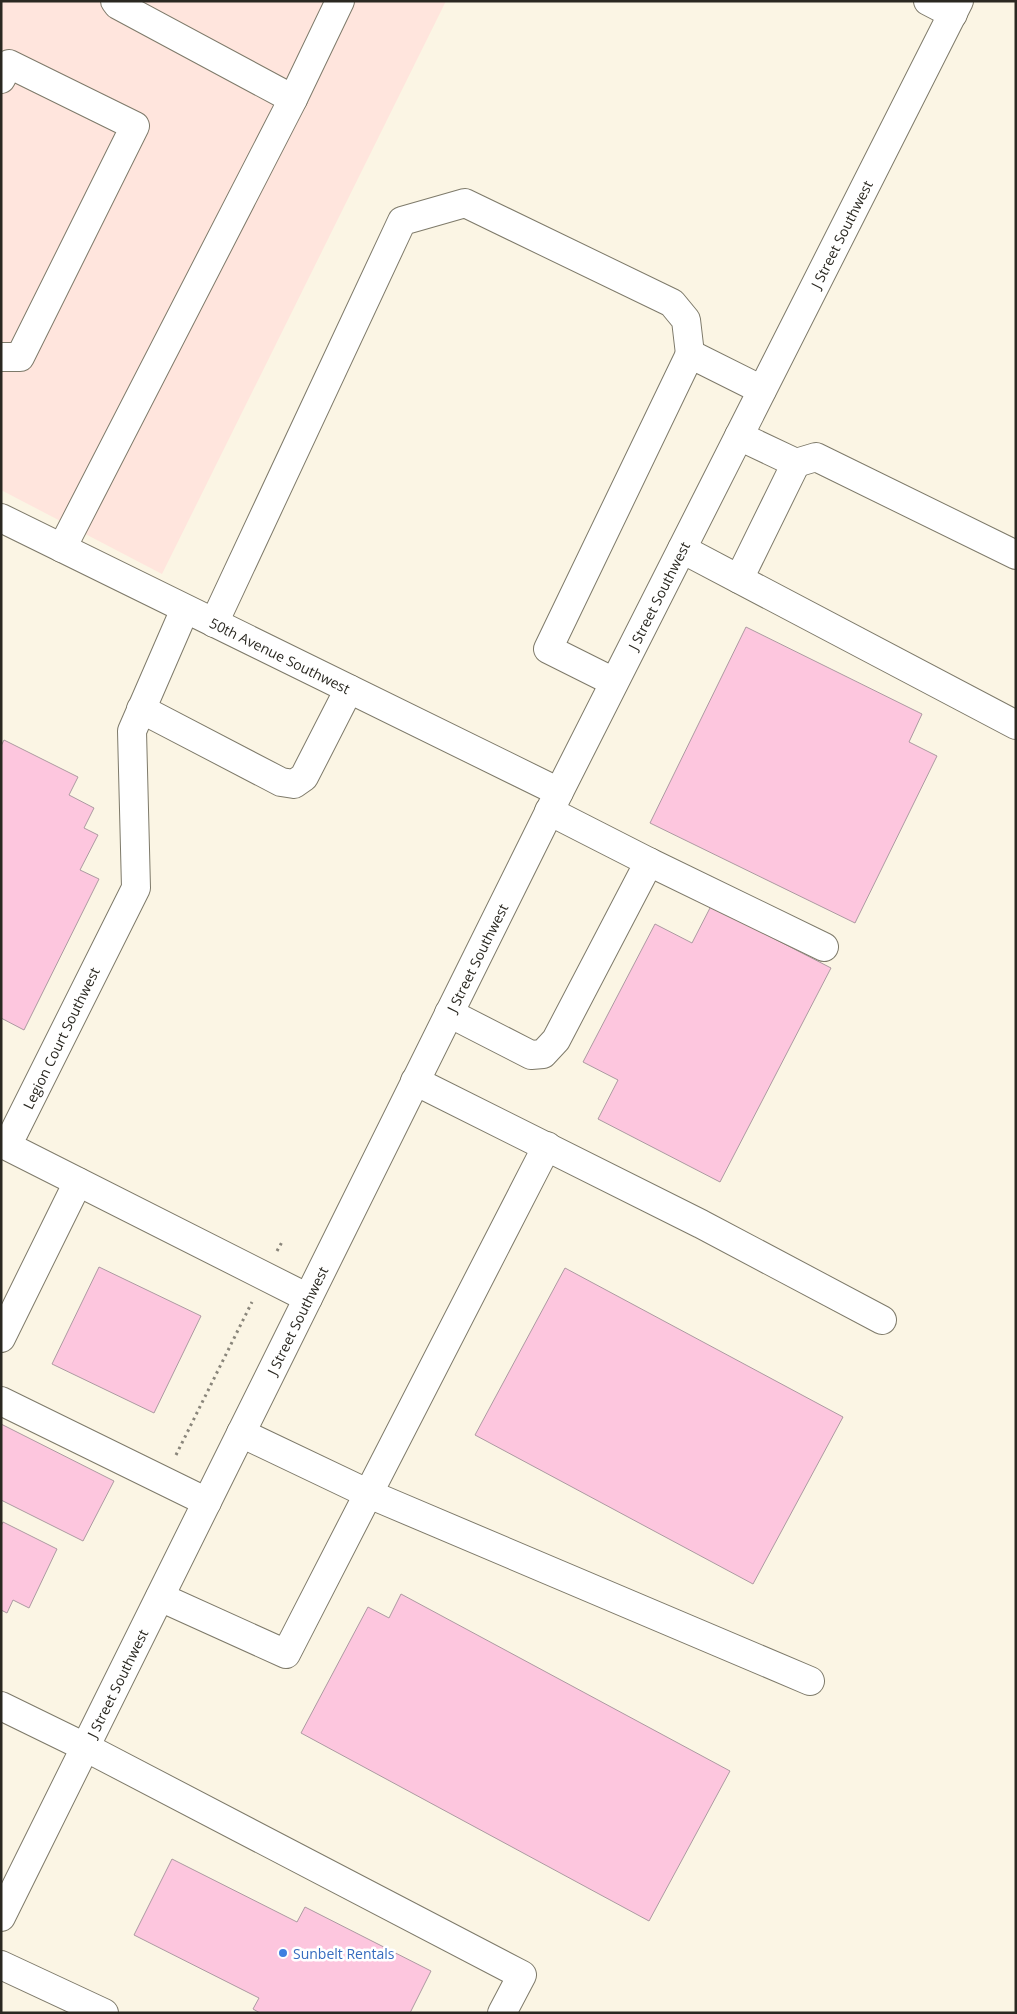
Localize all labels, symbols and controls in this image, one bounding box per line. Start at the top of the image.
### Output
street label: J Street Southwest [805,177,876,293]
street label: J Street Southwest [622,538,694,655]
street label: 50th Avenue Southwest [207,613,354,698]
street label: J Street Southwest [441,900,512,1017]
street label: Legion Court Southwest [18,964,104,1112]
street label: J Street Southwest [261,1263,332,1380]
street label: J Street Southwest [81,1626,152,1742]
place label: Sunbelt Rentals [293,1944,395,1963]
marker: Sunbelt Rentals [277,1947,289,1959]

